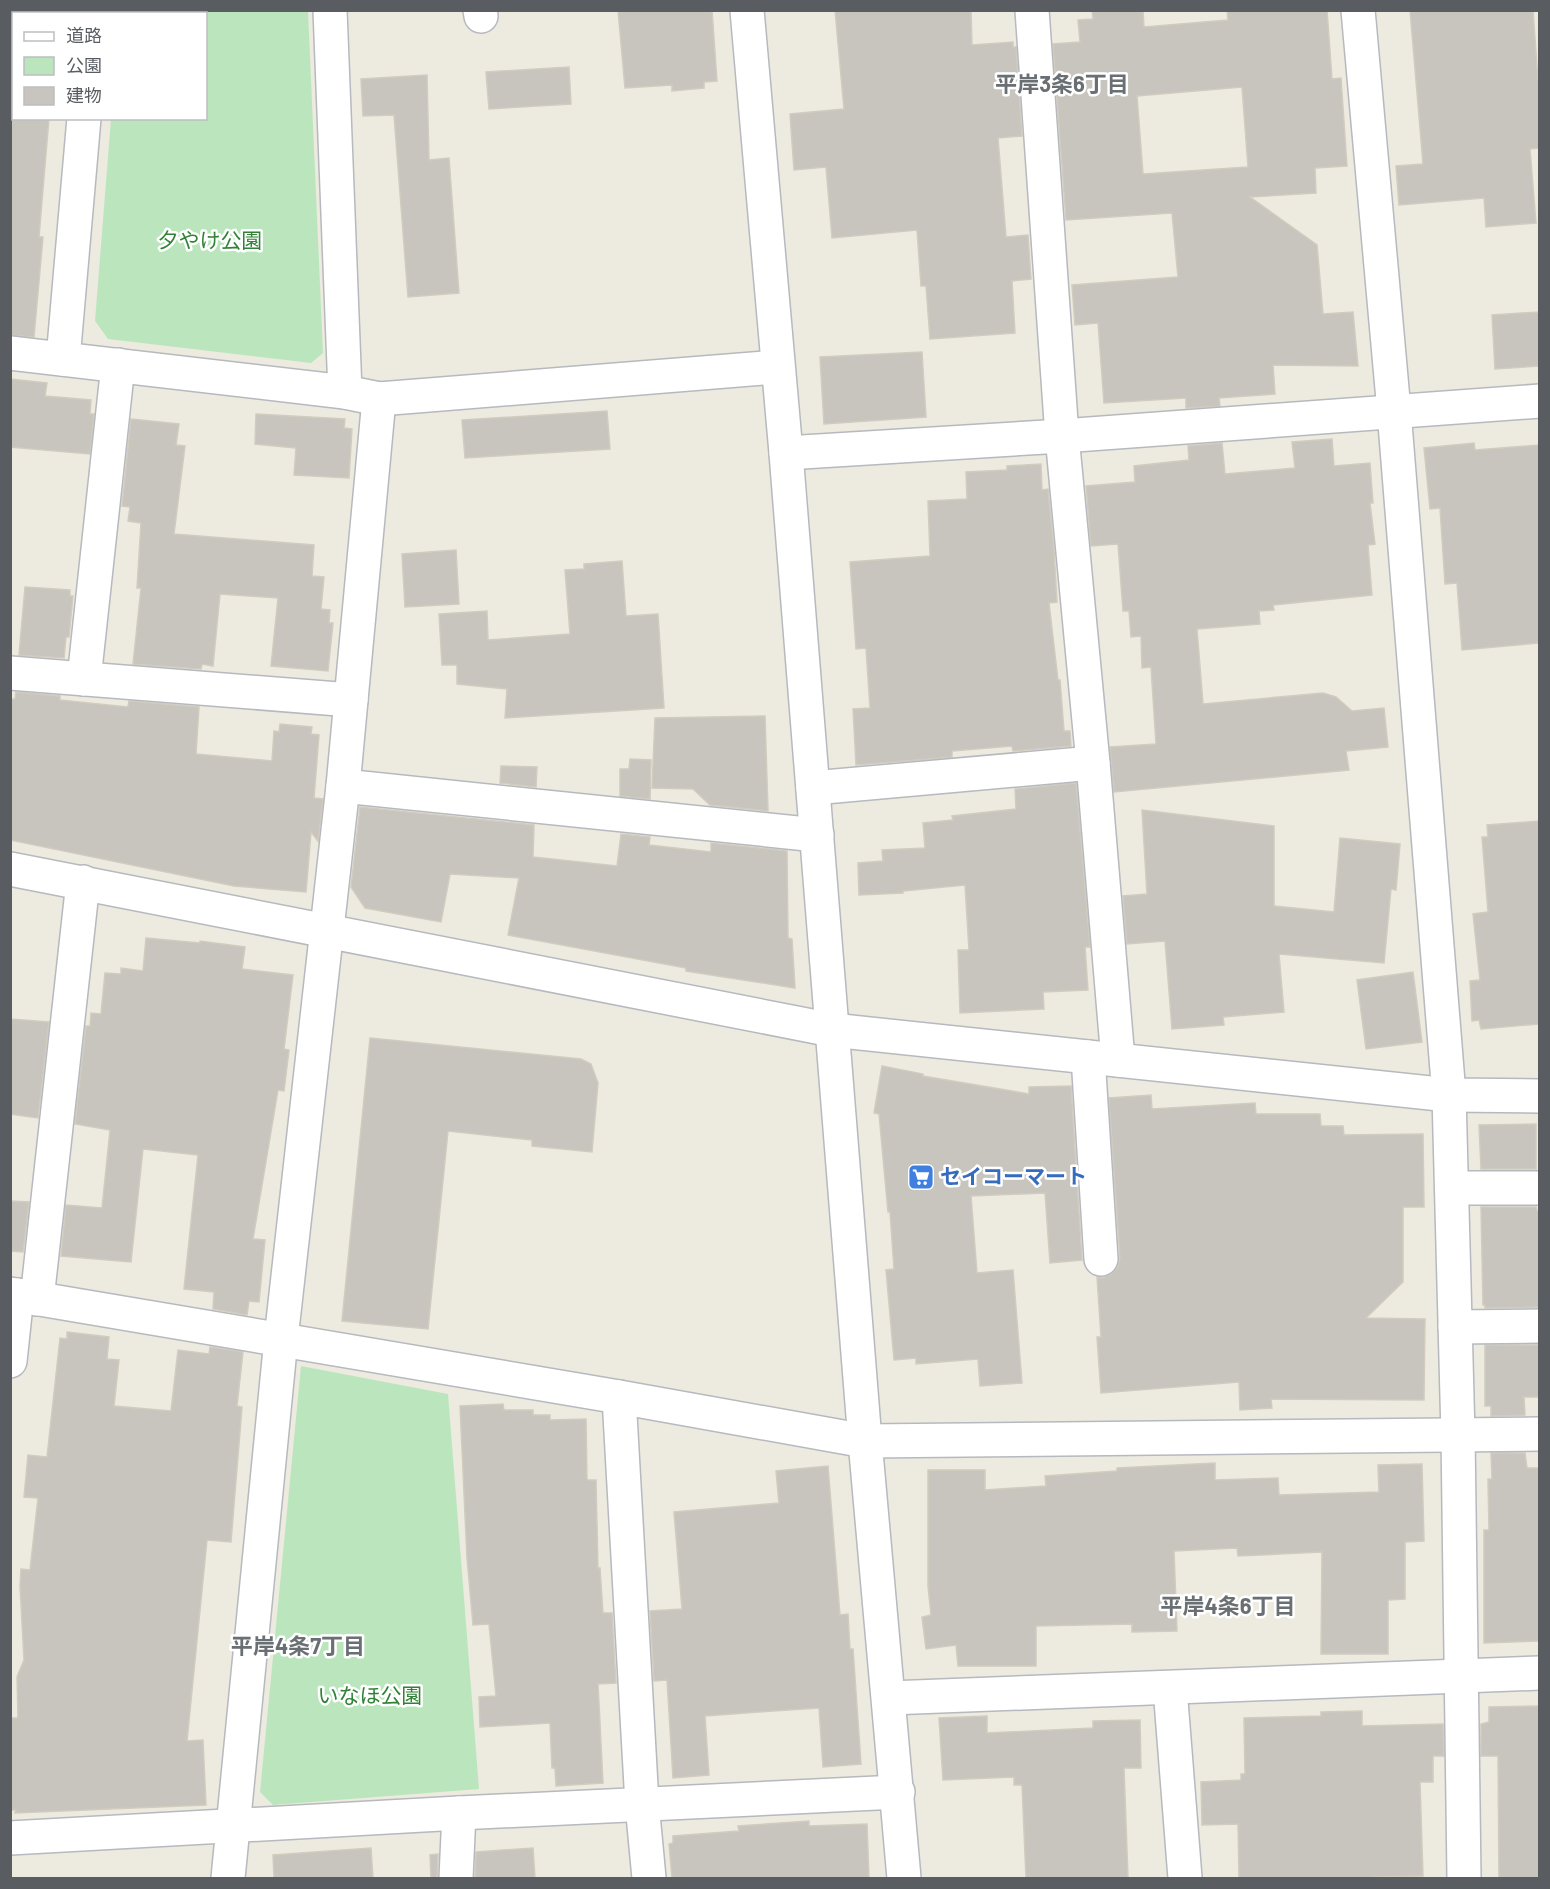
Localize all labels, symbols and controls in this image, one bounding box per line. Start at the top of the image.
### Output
legend [12,12,207,120]
text: 道路 [66,24,102,46]
text: 公園 [66,54,102,76]
district label: 平岸3条6丁目 [995,70,1129,96]
text: 建物 [66,84,102,106]
park label: 夕やけ公園 [158,227,263,252]
supermarket icon: セイコーマート [906,1162,936,1192]
place label: セイコーマート [940,1163,1087,1188]
district label: 平岸4条6丁目 [1160,1592,1296,1618]
district label: 平岸4条7丁目 [231,1632,365,1658]
park label: いなほ公園 [318,1682,423,1707]

